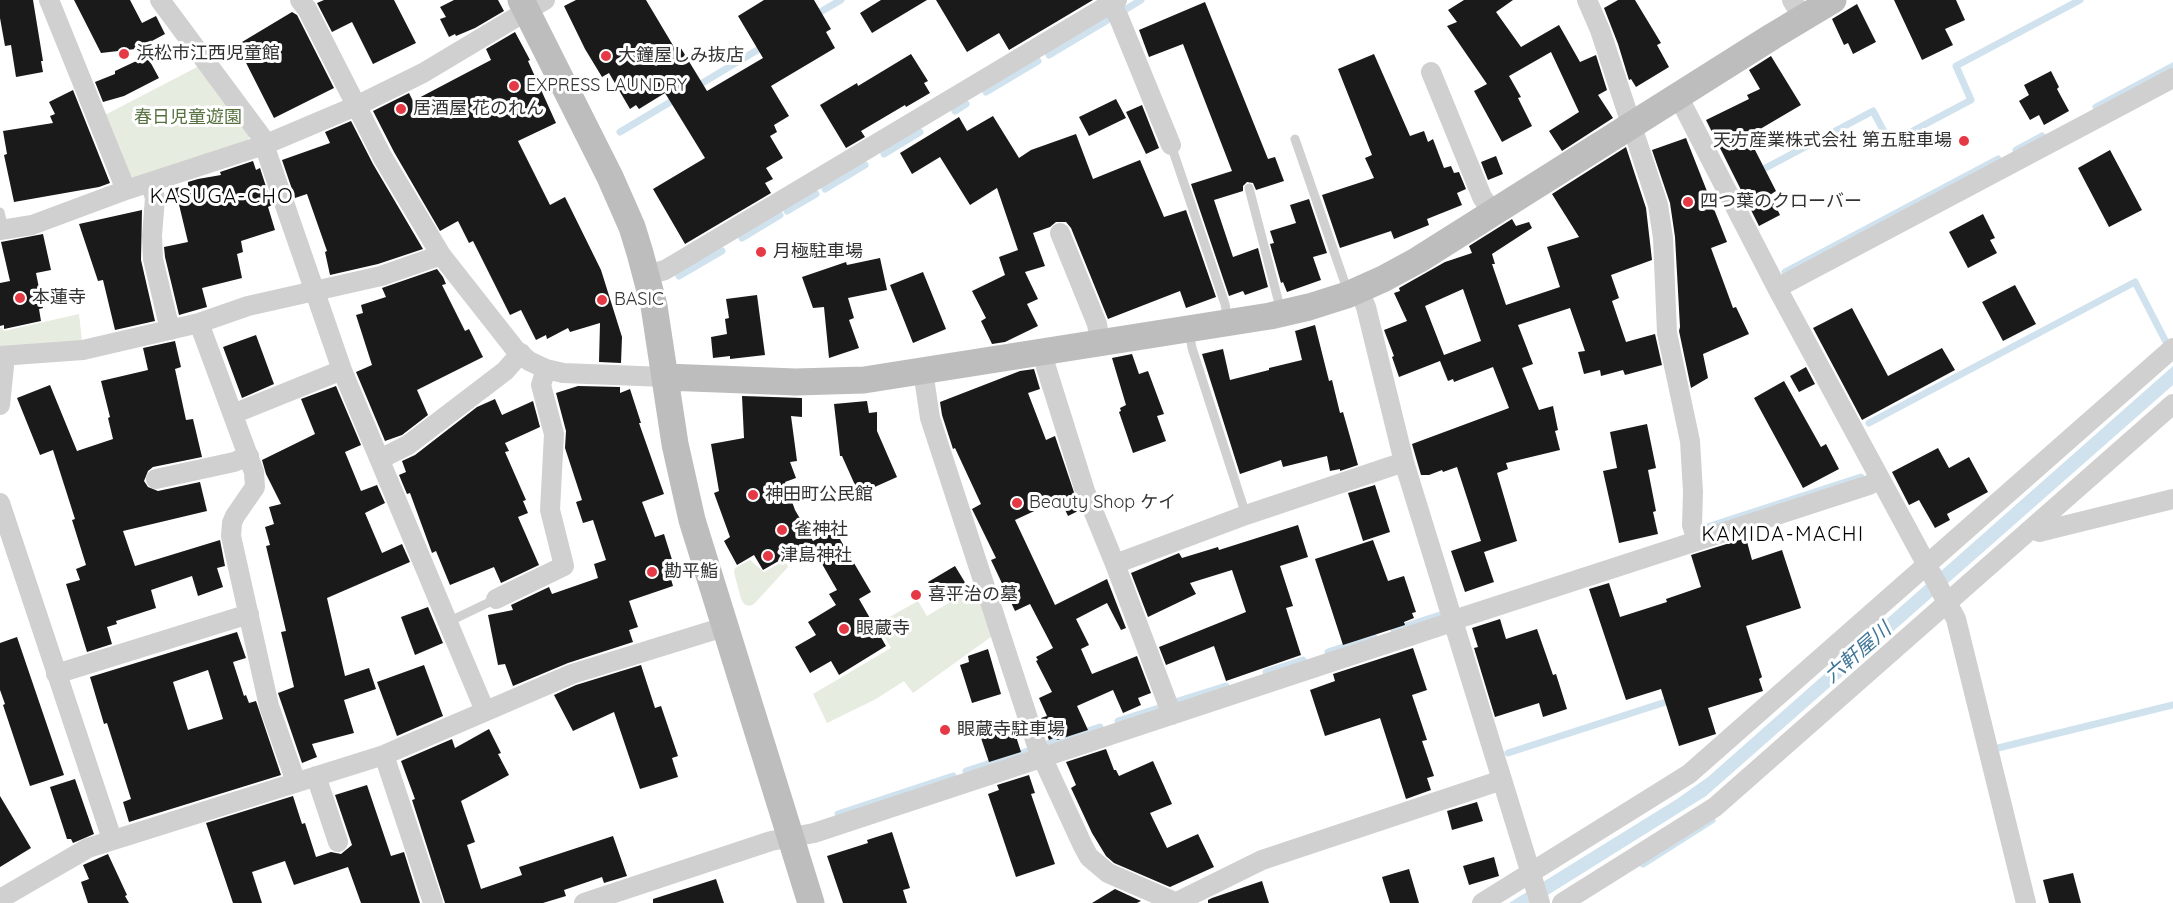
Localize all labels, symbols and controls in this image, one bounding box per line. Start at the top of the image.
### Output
place label: 浜松市江西児童館 [136,43,280,65]
place label: 大鐘屋しみ抜店 [618,45,744,67]
marker: 浜松市江西児童館 [117,47,131,61]
marker: 大鐘屋しみ抜店 [599,49,613,63]
place label: EXPRESS LAUNDRY [526,75,687,97]
marker: EXPRESS LAUNDRY [507,79,521,93]
place label: 居酒屋 花のれん [413,98,544,120]
marker: 居酒屋 花のれん [394,102,408,116]
park label: 春日児童遊園 [134,107,242,129]
place label: 天方産業株式会社 第五駐車場 [1713,130,1952,152]
marker: 天方産業株式会社 第五駐車場 [1957,134,1971,148]
district label: KASUGA-CHO [150,185,294,209]
place label: 四つ葉のクローバー [1700,191,1862,213]
marker: 四つ葉のクローバー [1681,195,1695,209]
place label: 月極駐車場 [773,241,863,263]
marker: 月極駐車場 [754,245,768,259]
place label: 本蓮寺 [32,287,86,309]
place label: BASIC [614,289,664,311]
marker: 本蓮寺 [13,291,27,305]
marker: BASIC [595,293,609,307]
place label: 神田町公民館 [765,484,873,506]
marker: 神田町公民館 [746,488,760,502]
place label: Beauty Shop ケイ [1029,492,1176,514]
marker: Beauty Shop ケイ [1010,496,1024,510]
place label: 雀神社 [794,519,848,541]
marker: 雀神社 [775,523,789,537]
district label: KAMIDA-MACHI [1702,523,1864,547]
place label: 津島神社 [780,545,852,567]
marker: 津島神社 [761,549,775,563]
place label: 勘平鮨 [664,561,718,583]
marker: 勘平鮨 [645,565,659,579]
place label: 喜平治の墓 [928,584,1018,606]
marker: 喜平治の墓 [909,588,923,602]
place label: 眼蔵寺 [856,618,910,640]
water label: 六軒屋川 [1820,618,1896,688]
marker: 眼蔵寺 [837,622,851,636]
place label: 眼蔵寺駐車場 [957,719,1065,741]
marker: 眼蔵寺駐車場 [938,723,952,737]

